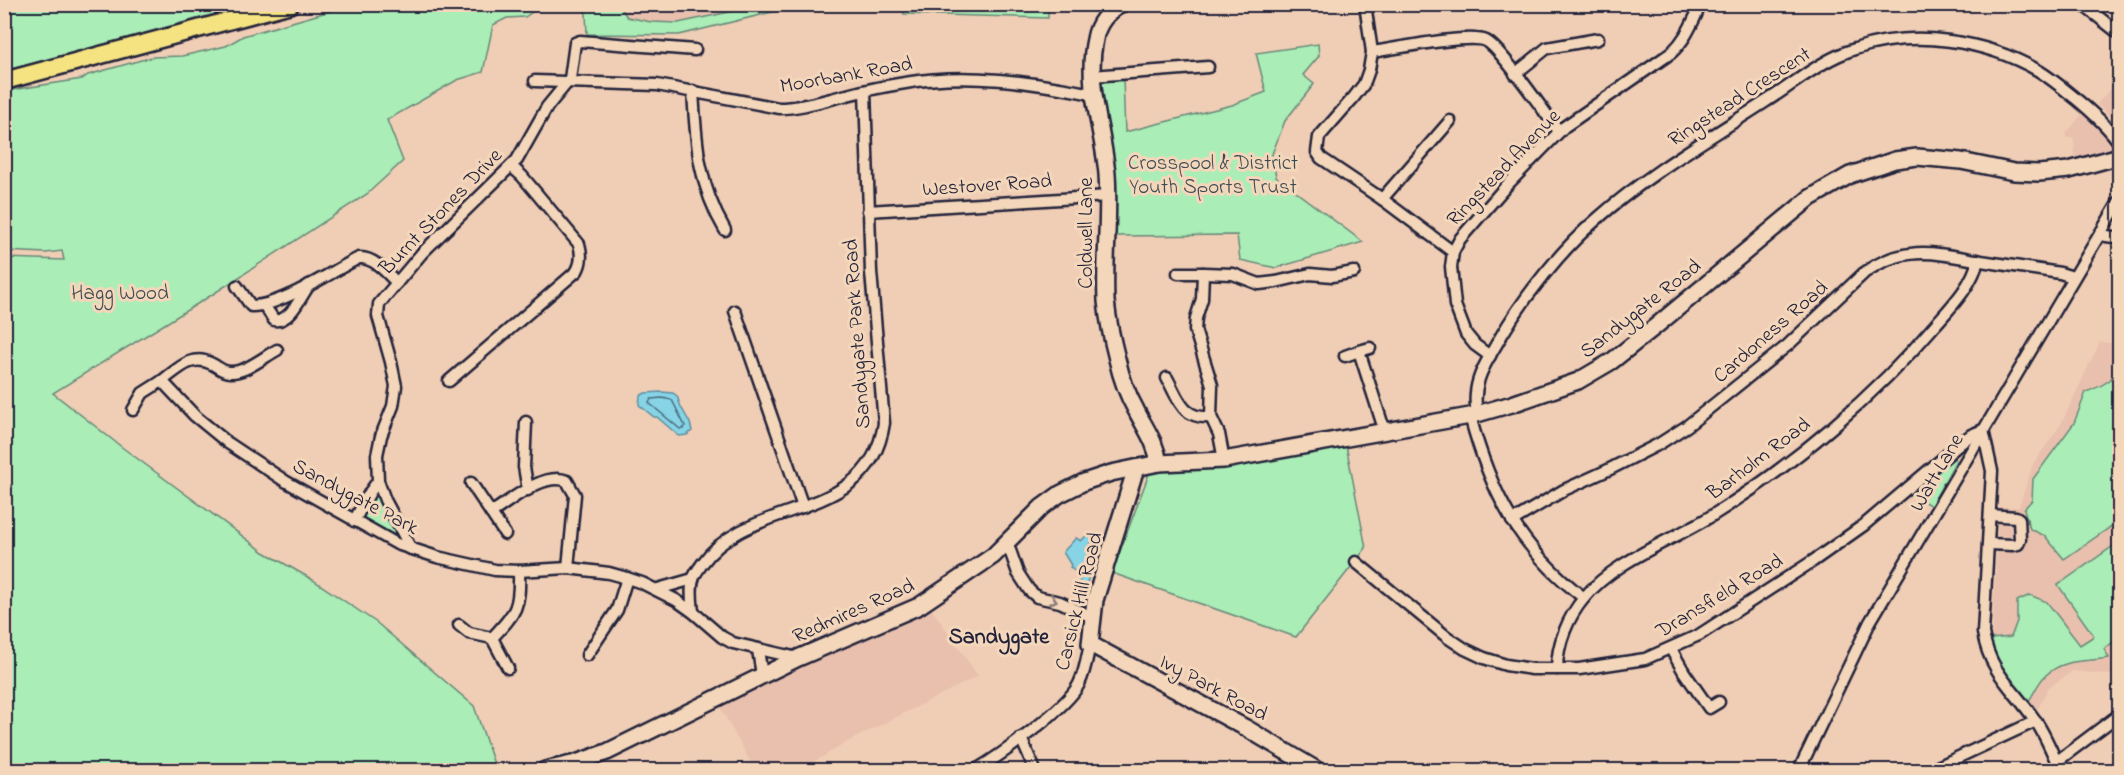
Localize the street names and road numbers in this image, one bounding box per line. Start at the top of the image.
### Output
street label: Ringstead Crescent [1663,40,1819,157]
street label: Moorbank Road [778,50,915,102]
street label: Ringstead Avenue [1440,102,1570,235]
street label: Burnt Stones Drive [372,142,510,283]
street label: Westover Road [921,166,1053,205]
street label: Coldwell Lane [1072,177,1102,289]
street label: Sandygate Park Road [836,238,882,430]
street label: Sandygate Road [1574,252,1710,368]
street label: Cardoness Road [1707,274,1836,391]
street label: Barholm Road [1700,410,1818,509]
street label: Watt Lane [1903,428,1972,518]
street label: Sandygate Park [286,452,424,546]
street label: Carsick Hill Road [1048,529,1112,674]
street label: Dransfield Road [1650,547,1789,647]
street label: Redmires Road [788,572,920,652]
street label: Ivy Park Road [1153,648,1273,732]

